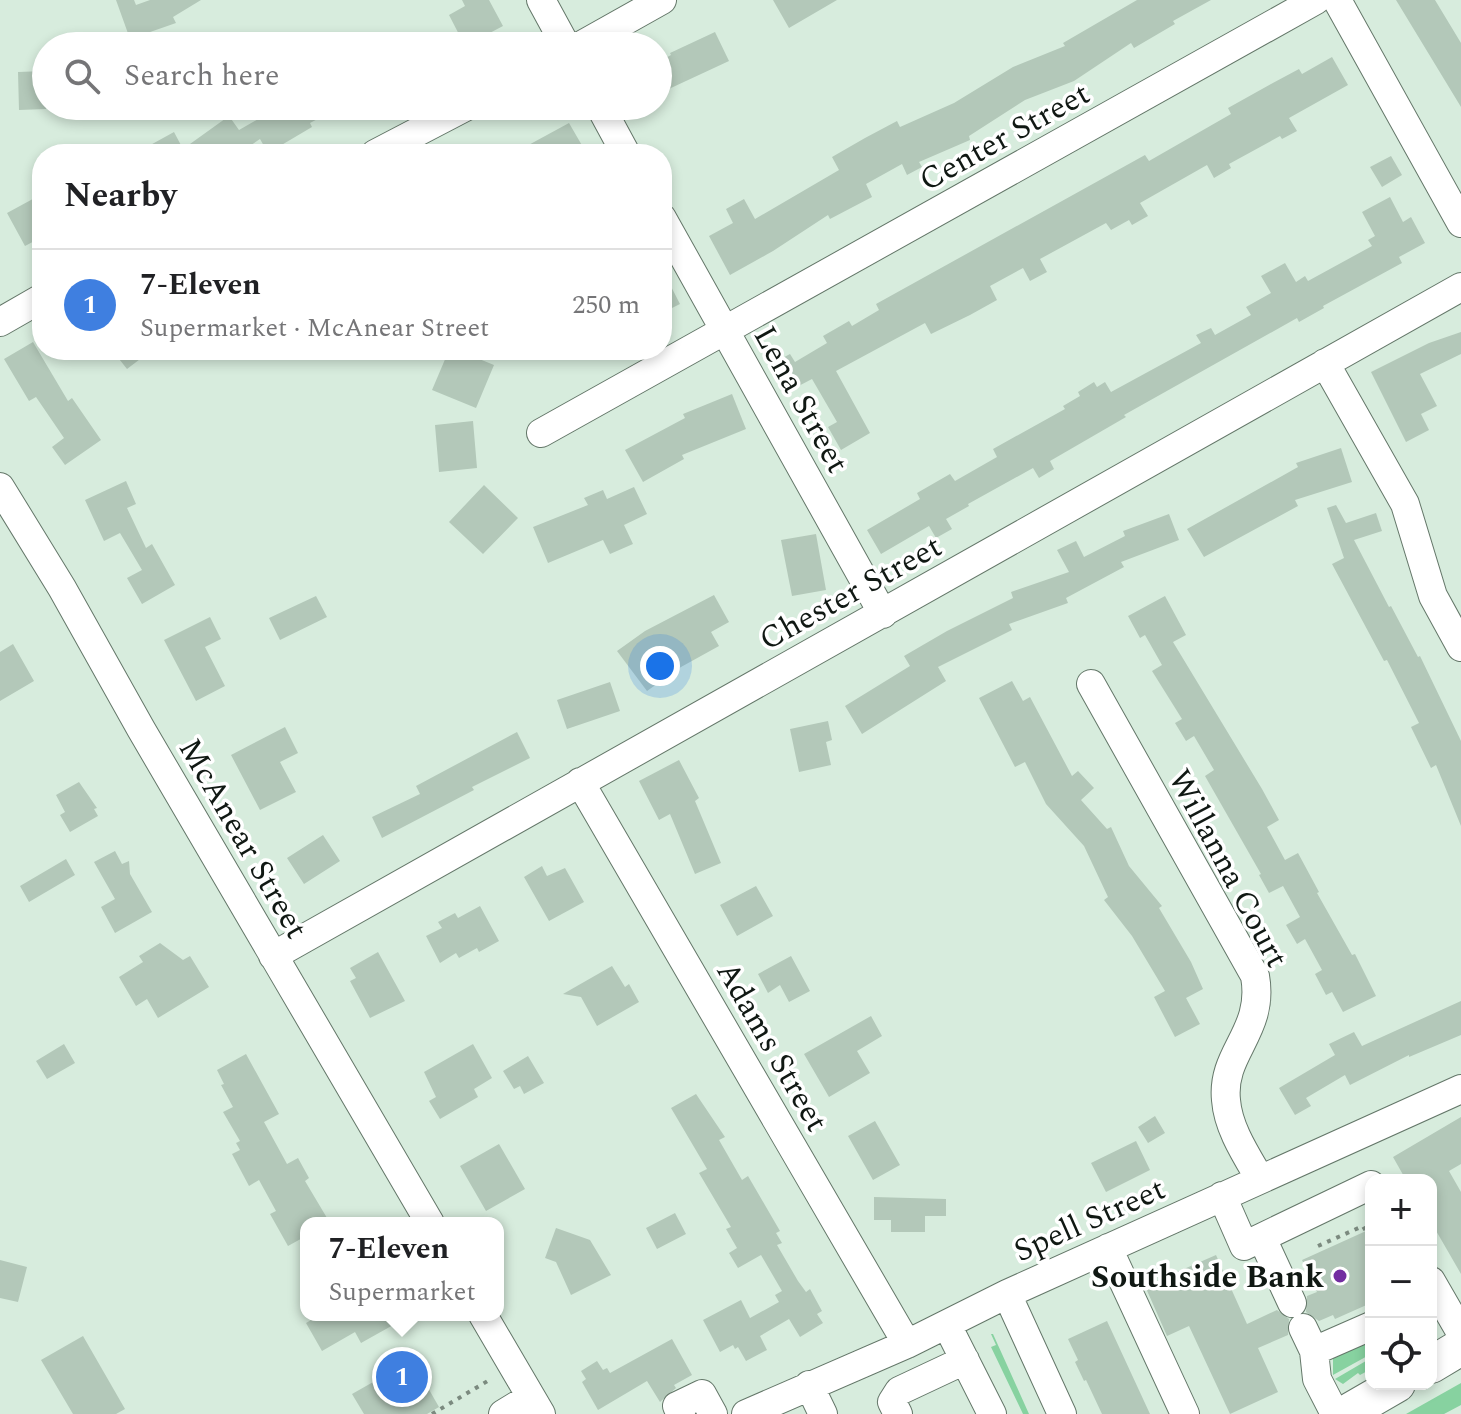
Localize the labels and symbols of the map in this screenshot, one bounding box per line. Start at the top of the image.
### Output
street label: Center Street [910,70,1099,205]
street label: Lena Street [740,317,861,482]
street label: Chester Street [750,523,951,664]
your location [640,646,680,686]
street label: McAnear Street [165,729,320,948]
street label: Willanna Court [1155,761,1301,977]
street label: Adams Street [703,952,840,1141]
street label: Spell Street [1006,1165,1173,1276]
place label: Southside Bank [1091,1253,1325,1302]
marker: Southside Bank [1331,1267,1349,1285]
pin: 1 [376,1347,428,1407]

